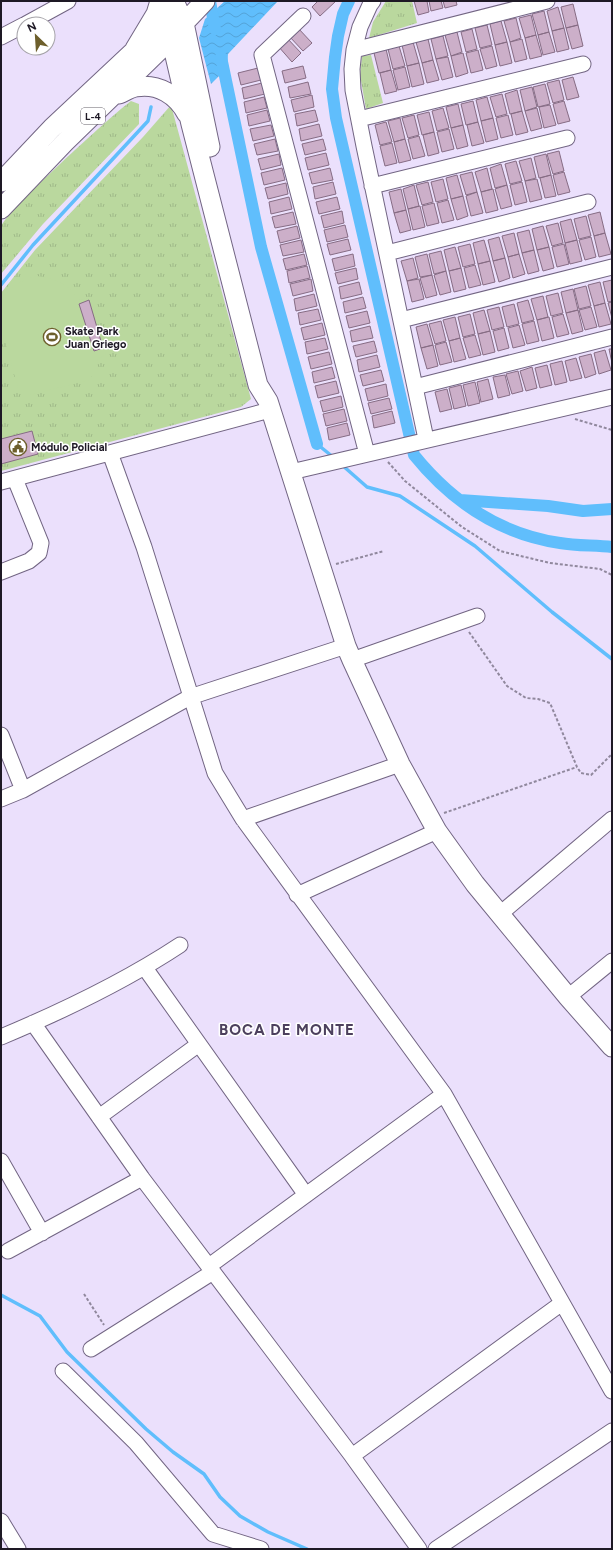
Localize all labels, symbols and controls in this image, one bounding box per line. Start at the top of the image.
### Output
north arrow [16,16,56,56]
text: N [25,20,39,35]
road number: L-4 [81,108,105,124]
place label: Skate Park Juan Griego [65,325,127,351]
sports icon: Skate Park Juan Griego [42,327,62,347]
public building icon: Módulo Policial [8,437,28,457]
place label: Módulo Policial [31,441,108,454]
district label: BOCA DE MONTE [219,1021,355,1039]

